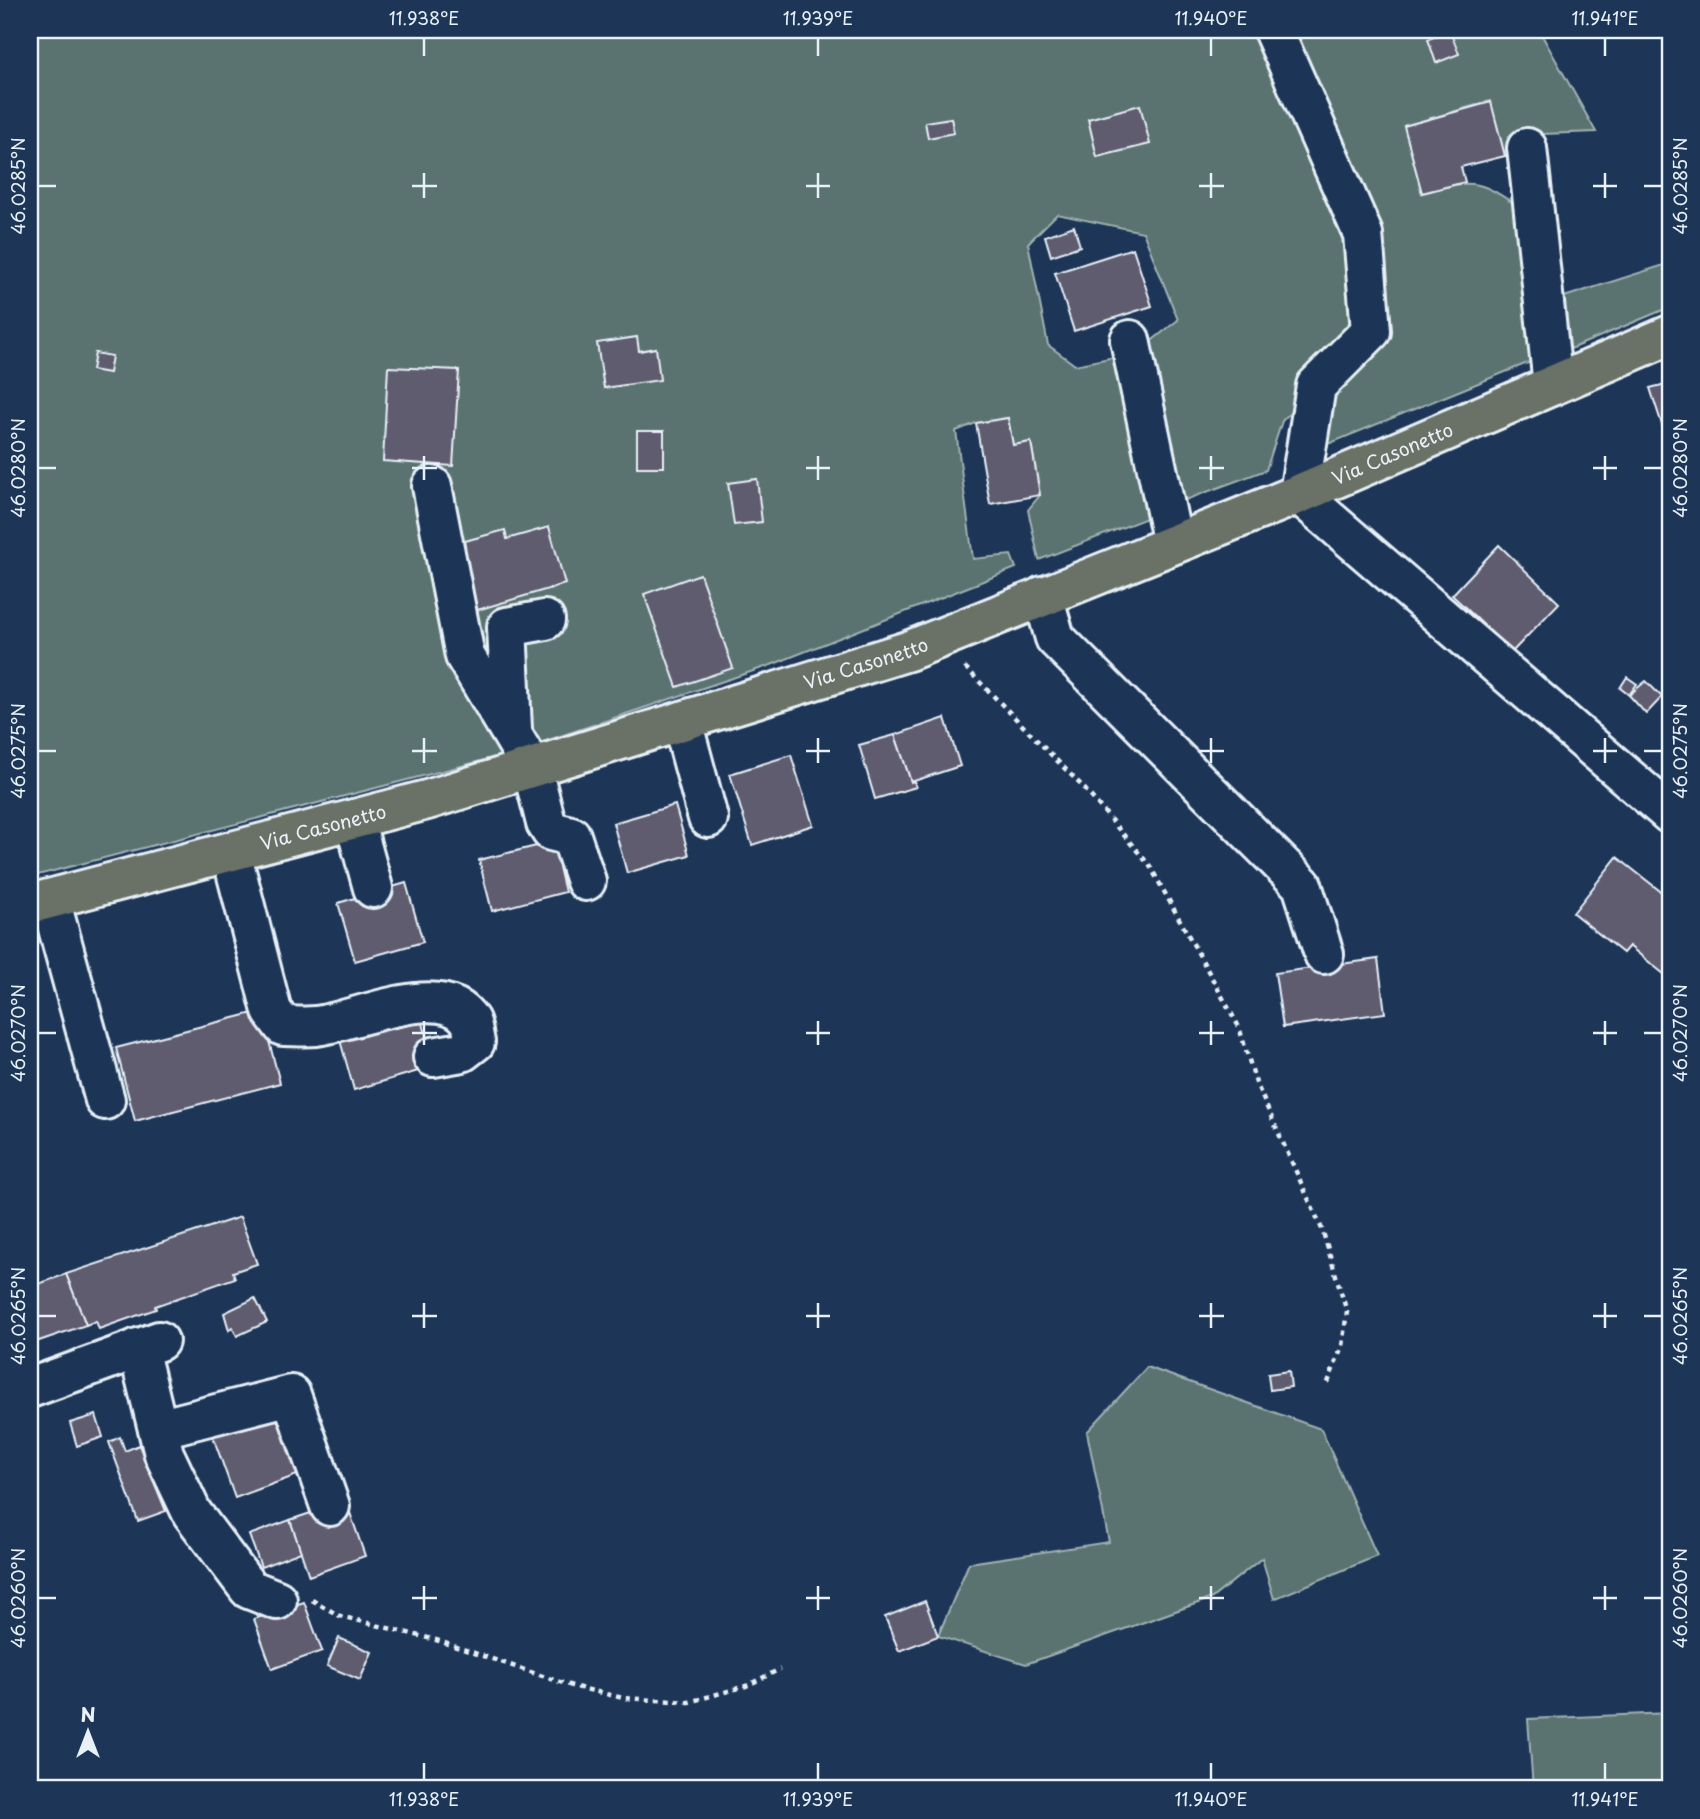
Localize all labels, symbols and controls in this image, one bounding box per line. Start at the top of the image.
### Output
text: 11.938°E [389,4,459,31]
text: 11.939°E [783,4,853,31]
text: 11.940°E [1174,4,1248,31]
text: 11.941°E [1571,4,1639,31]
text: 46.0285°N [4,137,31,235]
text: 46.0285°N [1666,137,1693,235]
street label: Via Casonetto [1327,415,1457,491]
text: 46.0280°N [4,418,31,518]
text: 46.0280°N [1666,418,1693,518]
street label: Via Casonetto [800,629,932,696]
text: 46.0275°N [4,703,31,799]
text: 46.0275°N [1666,703,1693,799]
street label: Via Casonetto [257,796,389,856]
text: 46.0270°N [4,984,31,1082]
text: 46.0270°N [1666,984,1693,1082]
text: 46.0265°N [4,1267,31,1365]
text: 46.0265°N [1666,1267,1693,1365]
text: 46.0260°N [4,1548,31,1648]
text: 46.0260°N [1666,1548,1693,1648]
north arrow [52,1696,122,1766]
text: N [80,1700,96,1728]
text: 11.938°E [389,1785,459,1812]
text: 11.939°E [783,1785,853,1812]
text: 11.940°E [1174,1785,1248,1812]
text: 11.941°E [1571,1785,1639,1812]

